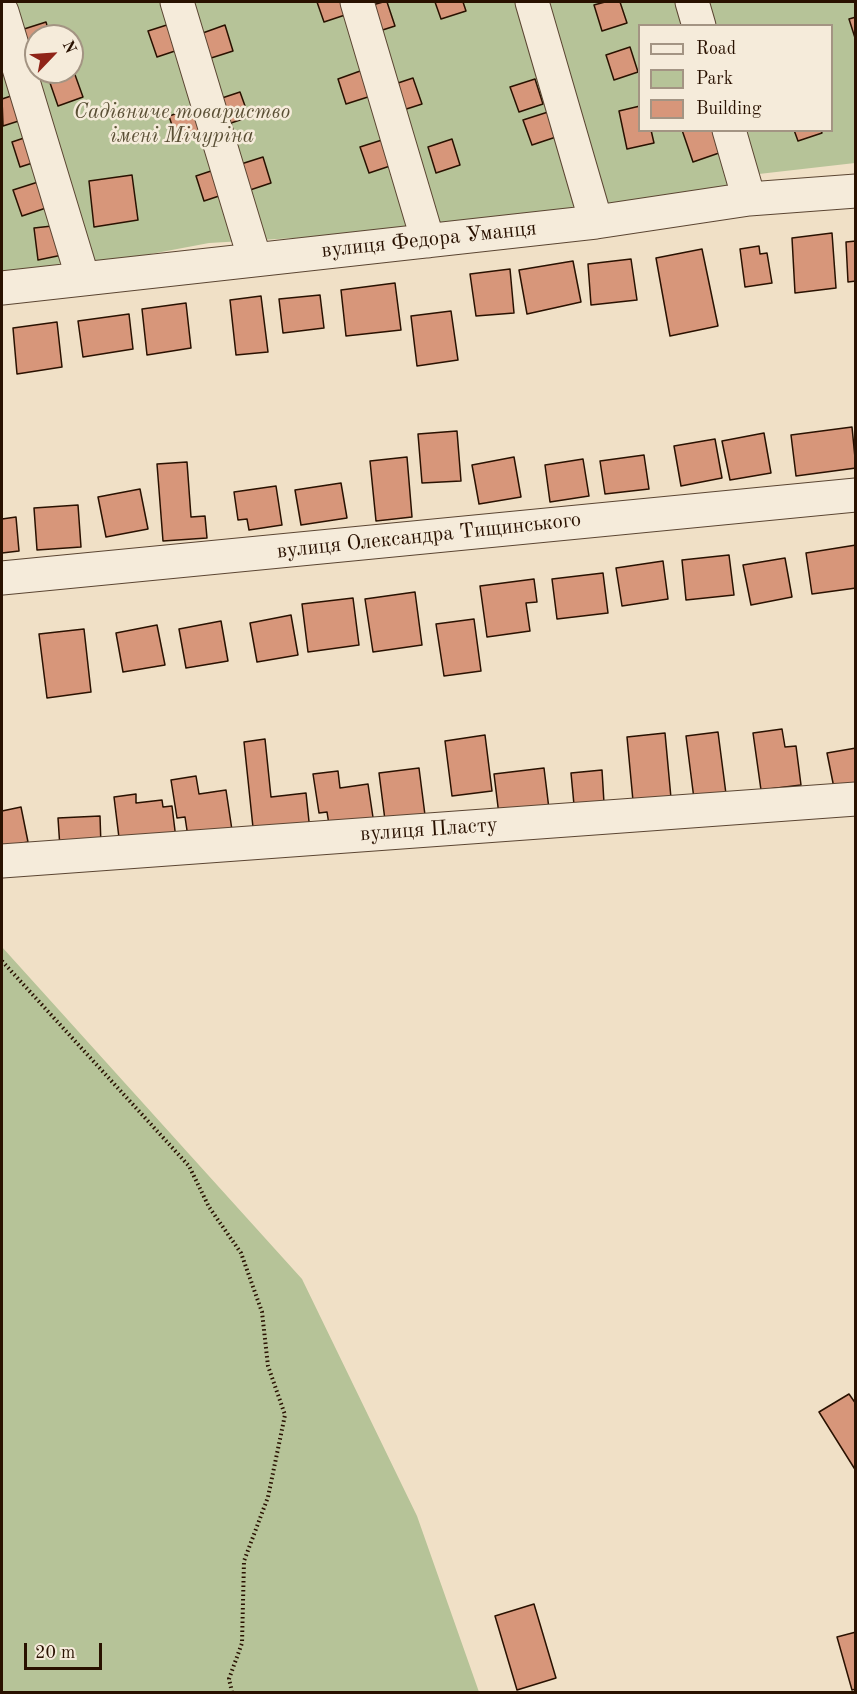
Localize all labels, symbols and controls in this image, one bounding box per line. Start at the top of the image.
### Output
north arrow [24,24,84,84]
legend [638,24,833,132]
text: N [59,38,78,56]
text: Road [696,40,736,58]
text: Park [696,70,733,88]
park label: Садівниче товариство імені Мічуріна [74,99,290,149]
text: Building [696,100,761,118]
street label: вулиця Федора Уманця [320,216,538,264]
street label: вулиця Олександра Тищинського [276,507,582,565]
street label: вулиця Пласту [359,813,499,847]
scale bar [27,1631,105,1669]
text: 20 m [35,1644,75,1662]

